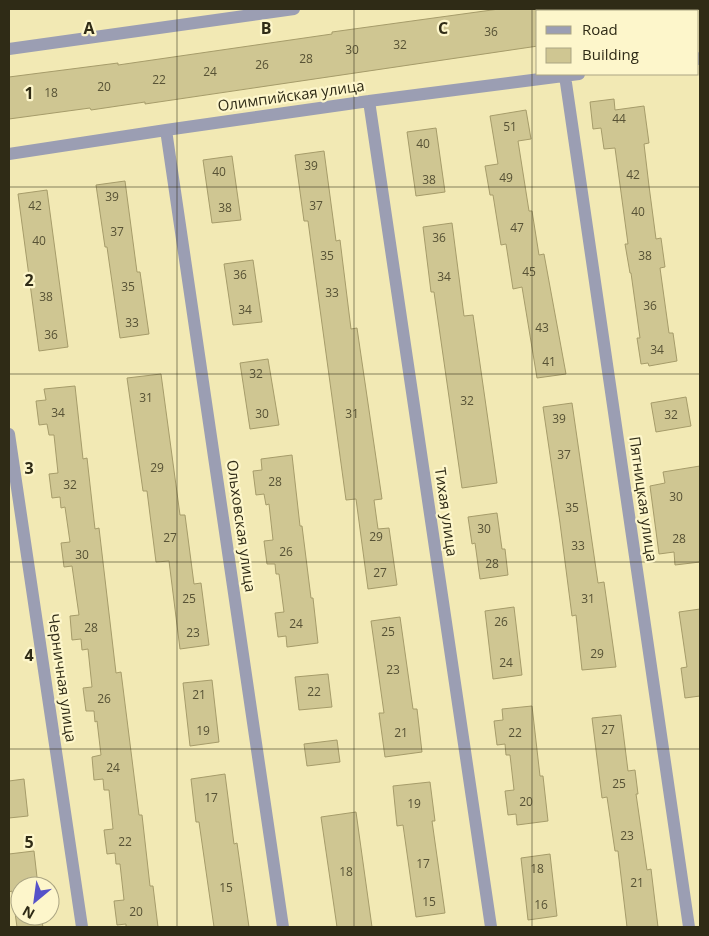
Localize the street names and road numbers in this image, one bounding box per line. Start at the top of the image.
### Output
street label: Олимпийская улица [216,75,366,115]
street label: Пятницкая улица [625,435,663,563]
street label: Ольховская улица [223,458,261,593]
street label: Тихая улица [431,466,463,558]
street label: Черничная улица [44,612,82,743]

